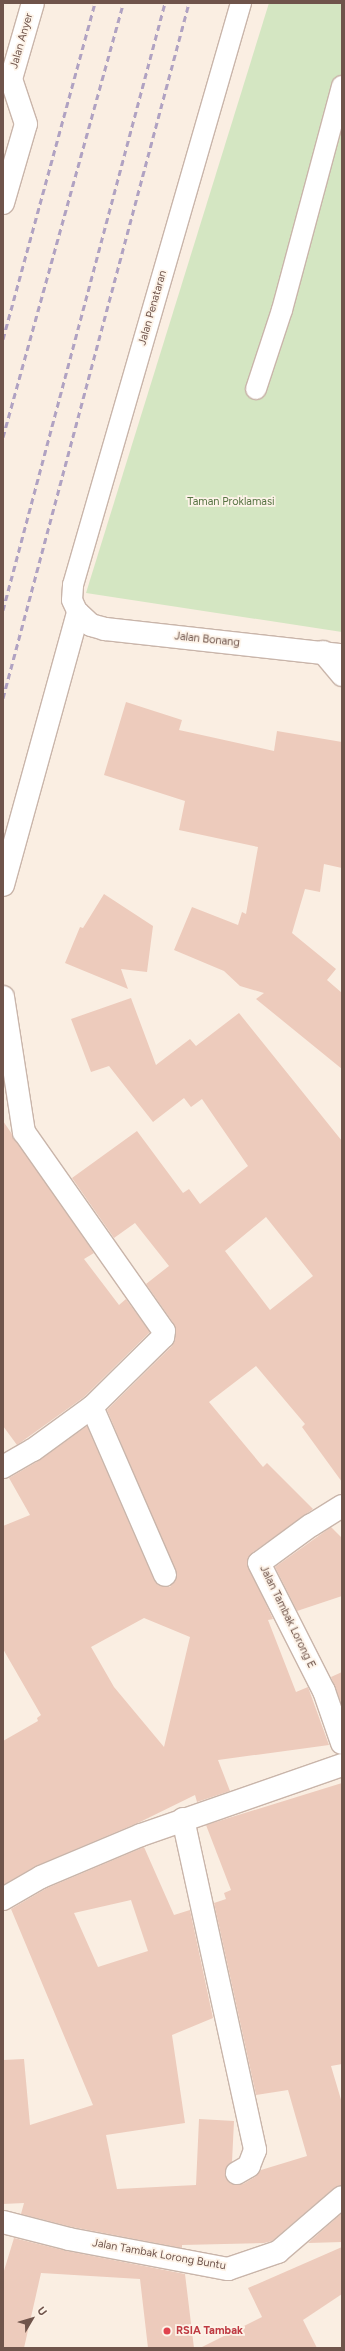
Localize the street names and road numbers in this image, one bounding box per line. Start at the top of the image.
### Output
street label: Jalan Anyer [8,12,36,70]
street label: Jalan Penataran [136,269,170,347]
street label: Jalan Bonang [174,630,240,650]
street label: Jalan Tambak Lorong E [256,1563,318,1671]
street label: Jalan Tambak Lorong Buntu [91,2237,227,2273]

